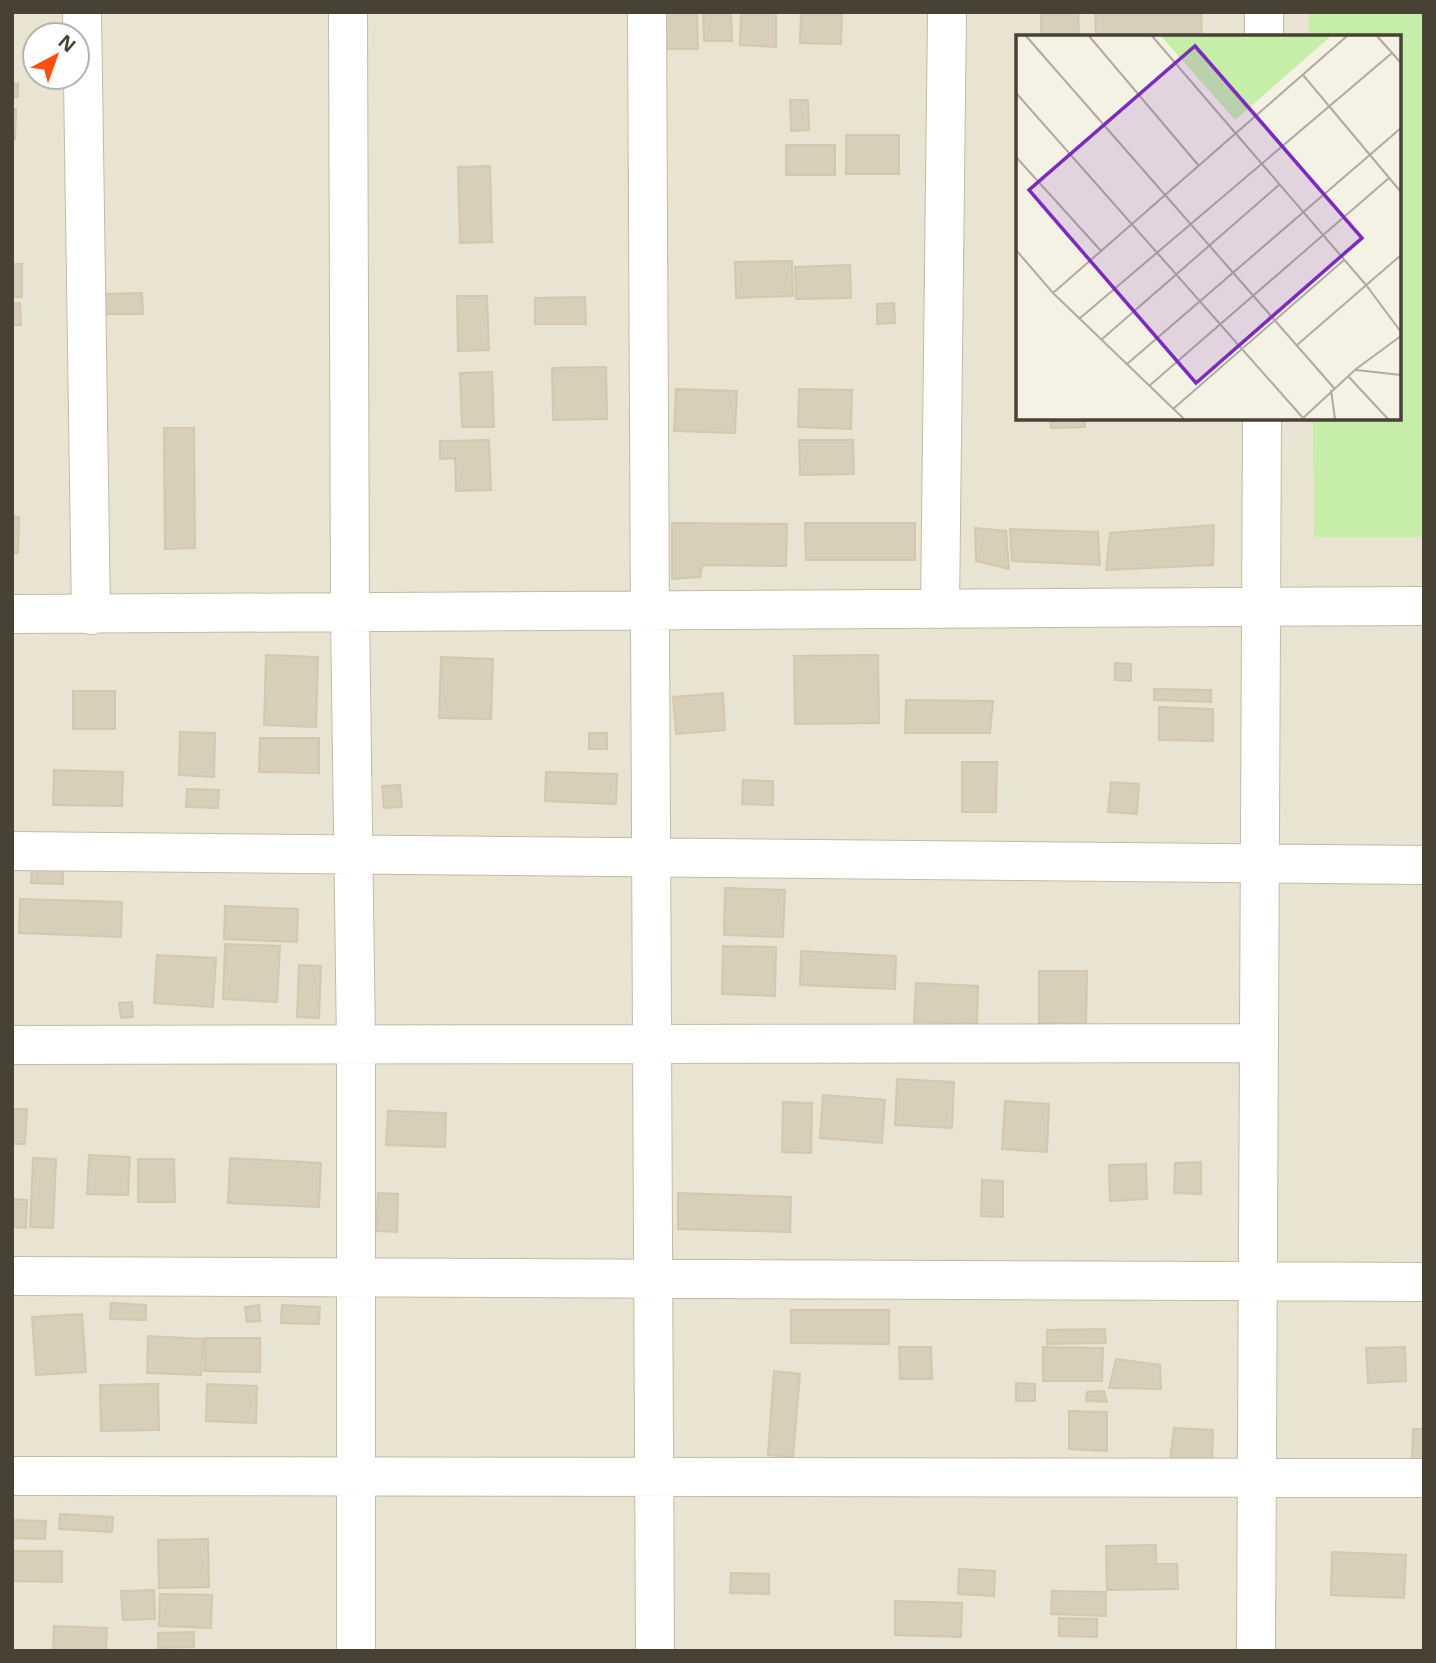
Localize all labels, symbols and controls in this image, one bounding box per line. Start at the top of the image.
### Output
north arrow [21,21,91,91]
text: N [53,28,82,58]
inset map [1016,35,1401,420]

